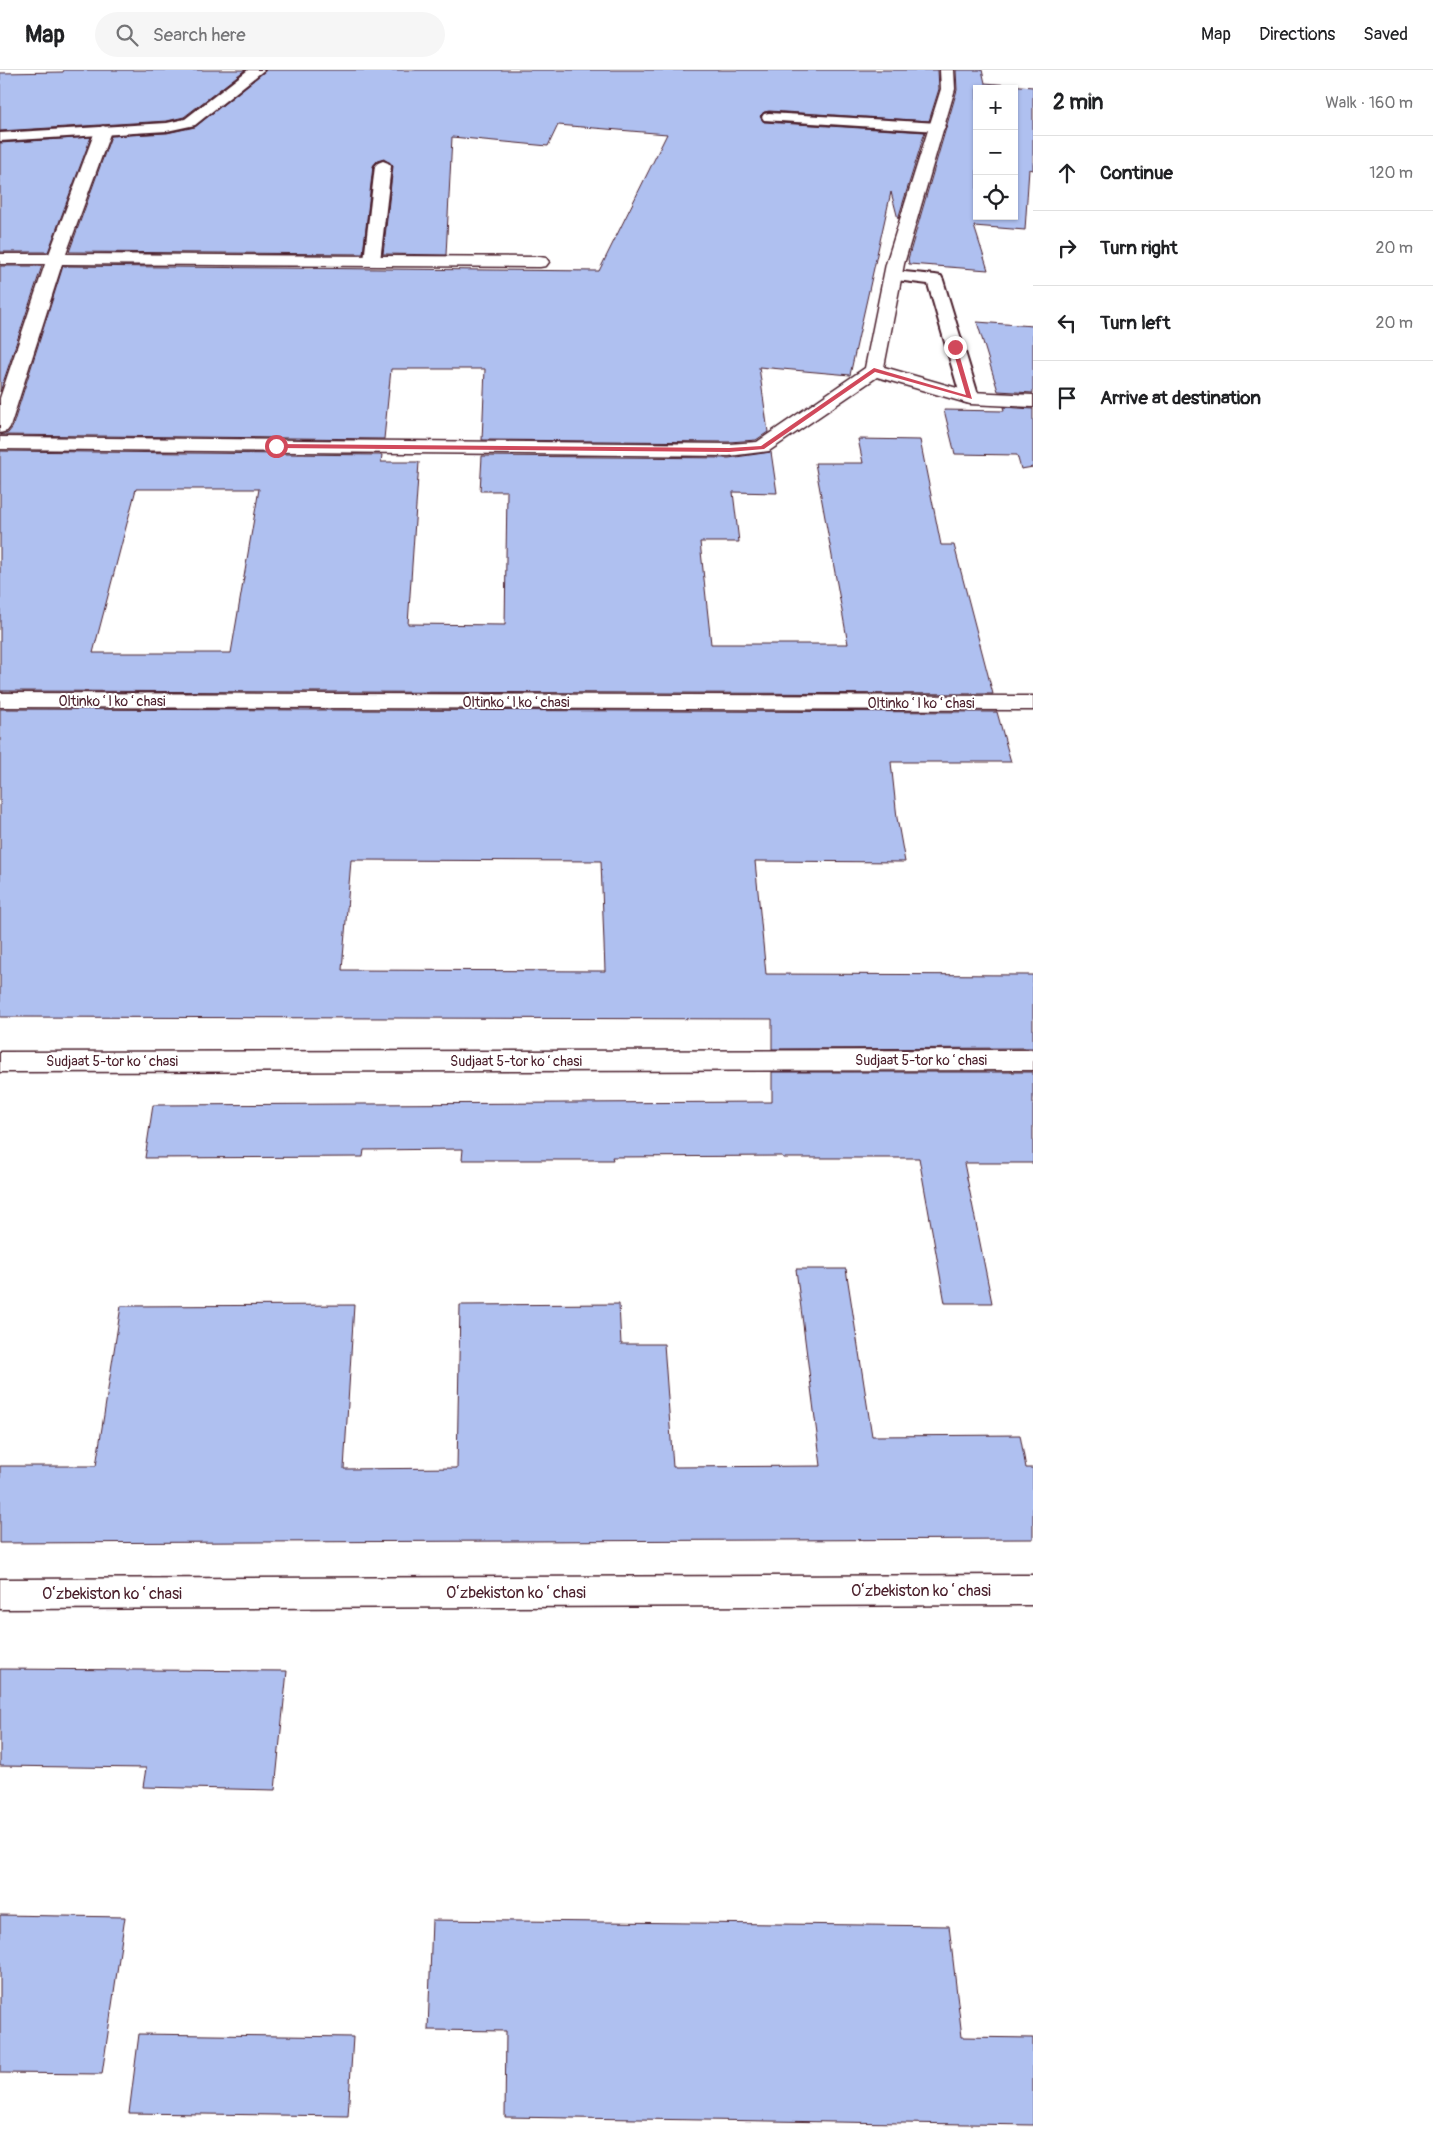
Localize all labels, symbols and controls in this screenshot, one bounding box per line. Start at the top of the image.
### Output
search box [95,12,445,57]
text: Map [25,20,65,49]
icon: search [113,21,141,49]
text: Search here [153,23,246,47]
text: Map [1201,23,1231,46]
text: Directions [1259,23,1335,46]
text: Saved [1363,23,1408,46]
map controls [973,85,1018,220]
button: + [973,85,1018,130]
text: 2 min [1053,89,1103,116]
text: Walk · 160 m [1325,93,1413,113]
button: − [973,130,1018,175]
icon: ahead [1053,159,1081,187]
text: Continue [1100,161,1173,185]
text: 120 m [1369,163,1413,183]
button: locate [973,175,1018,220]
icon: right [1053,234,1081,262]
text: Turn right [1100,236,1178,260]
text: 20 m [1375,238,1413,258]
icon: left [1053,309,1081,337]
text: Turn left [1100,311,1170,335]
text: 20 m [1375,313,1413,333]
route end [944,336,967,359]
icon: arrive [1053,384,1081,412]
text: Arrive at destination [1100,386,1261,410]
route start [265,435,288,458]
street label: Oltinkoʻl koʻchasi [59,693,166,710]
street label: Oltinkoʻl koʻchasi [463,694,570,711]
street label: Oltinkoʻl koʻchasi [868,695,975,712]
street label: Sudjaat 5-tor koʻchasi [855,1052,988,1069]
street label: Sudjaat 5-tor koʻchasi [46,1053,179,1070]
street label: Sudjaat 5-tor koʻchasi [450,1053,583,1070]
street label: Oʻzbekiston koʻchasi [851,1581,991,1601]
street label: Oʻzbekiston koʻchasi [446,1583,586,1603]
street label: Oʻzbekiston koʻchasi [42,1584,182,1604]

